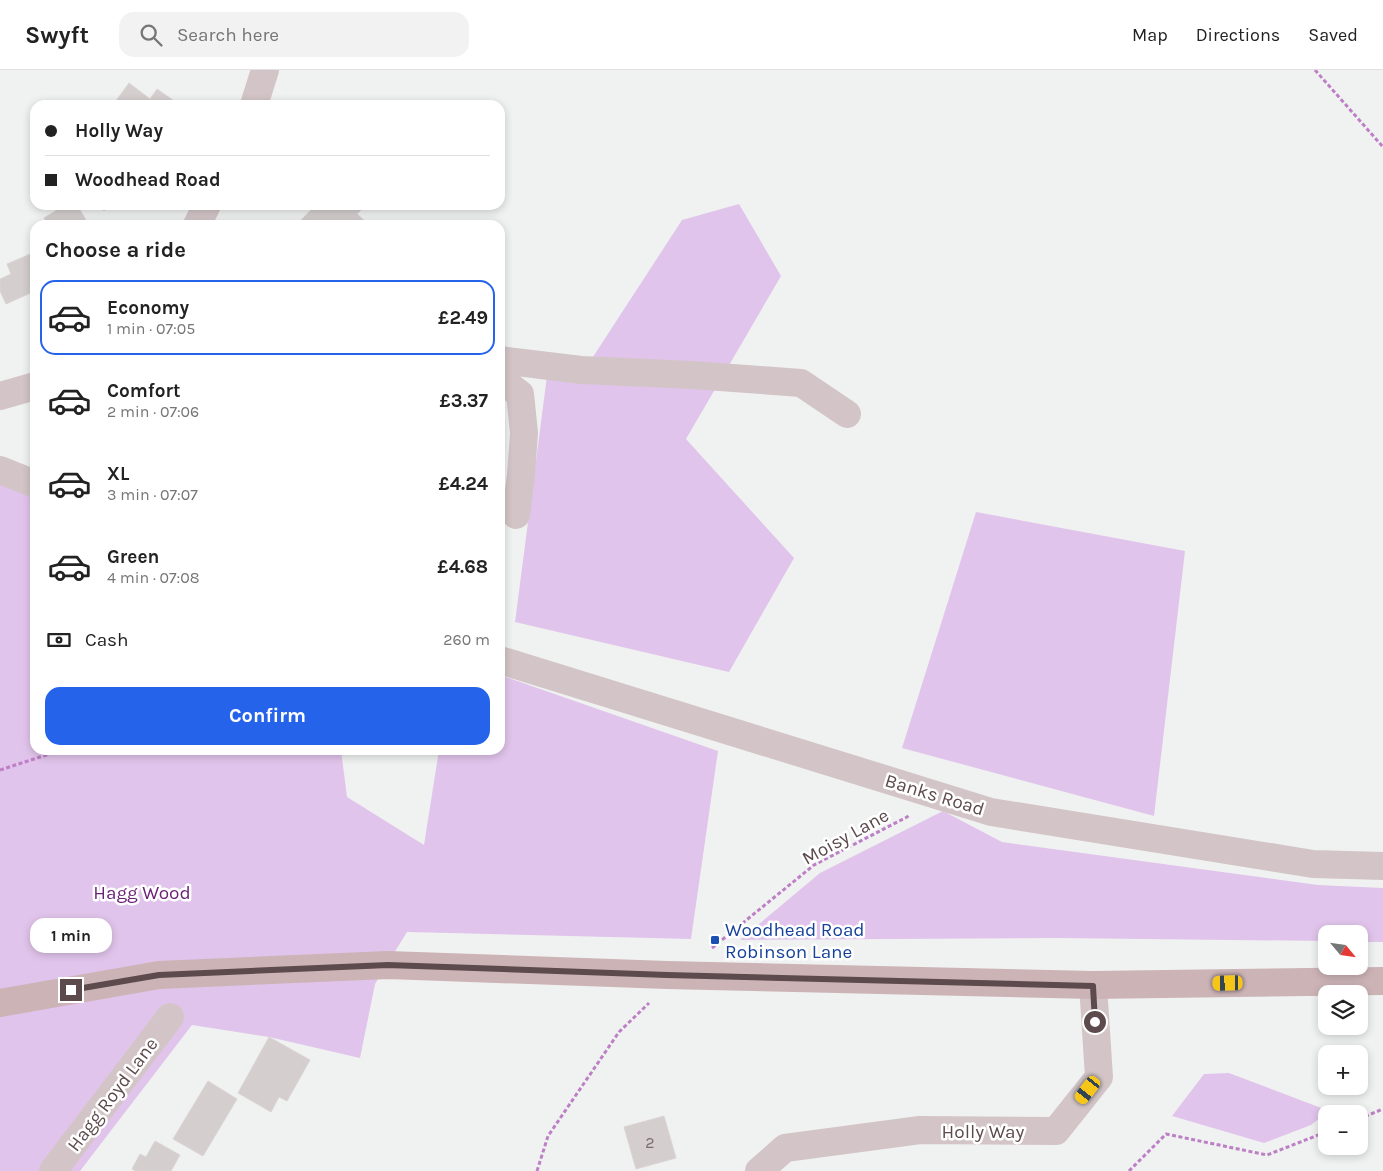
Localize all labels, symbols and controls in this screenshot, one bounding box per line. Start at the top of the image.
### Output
search box [119,12,469,57]
text: Swyft [25,21,89,49]
icon: search [137,21,165,49]
text: Search here [177,24,279,46]
text: Map [1132,24,1168,46]
text: Directions [1196,24,1280,46]
text: Saved [1308,24,1358,46]
text: Holly Way [75,120,163,142]
text: Woodhead Road [75,169,221,191]
text: Choose a ride [45,237,186,263]
icon: car [47,295,92,340]
text: Economy [107,297,189,319]
text: £2.49 [438,307,488,329]
text: 1 min · 07:05 [107,319,195,338]
icon: car [47,378,92,423]
text: Comfort [107,380,181,402]
text: £3.37 [439,390,488,412]
text: 2 min · 07:06 [107,402,199,421]
icon: car [47,461,92,506]
text: XL [107,463,129,485]
text: £4.24 [438,473,488,495]
text: 3 min · 07:07 [107,485,198,504]
icon: car [47,544,92,589]
text: Green [107,546,159,568]
text: £4.68 [437,556,488,578]
text: 4 min · 07:08 [107,568,200,587]
icon: cash [45,626,73,654]
text: Cash [85,629,129,651]
text: 260 m [443,630,490,649]
button: Confirm [45,687,490,745]
street label: Banks Road [882,769,987,820]
street label: Moisy Lane [798,804,893,870]
park label: Hagg Wood [93,882,191,904]
callout: 1 min [30,918,112,952]
place label: Woodhead Road Robinson Lane [725,919,865,963]
north arrow [1318,925,1368,975]
map controls [1318,925,1368,1155]
text: 1 min [51,926,91,945]
marker: Woodhead Road Robinson Lane [709,934,721,946]
car [1212,975,1243,991]
route end [60,979,82,1001]
button: layers [1318,985,1368,1035]
route start [1084,1011,1106,1033]
street label: Hagg Royd Lane [63,1034,163,1156]
button: + [1318,1045,1368,1095]
car [1072,1074,1103,1106]
button: − [1318,1105,1368,1155]
street label: Holly Way [942,1121,1025,1143]
house number: 2 [645,1133,655,1152]

